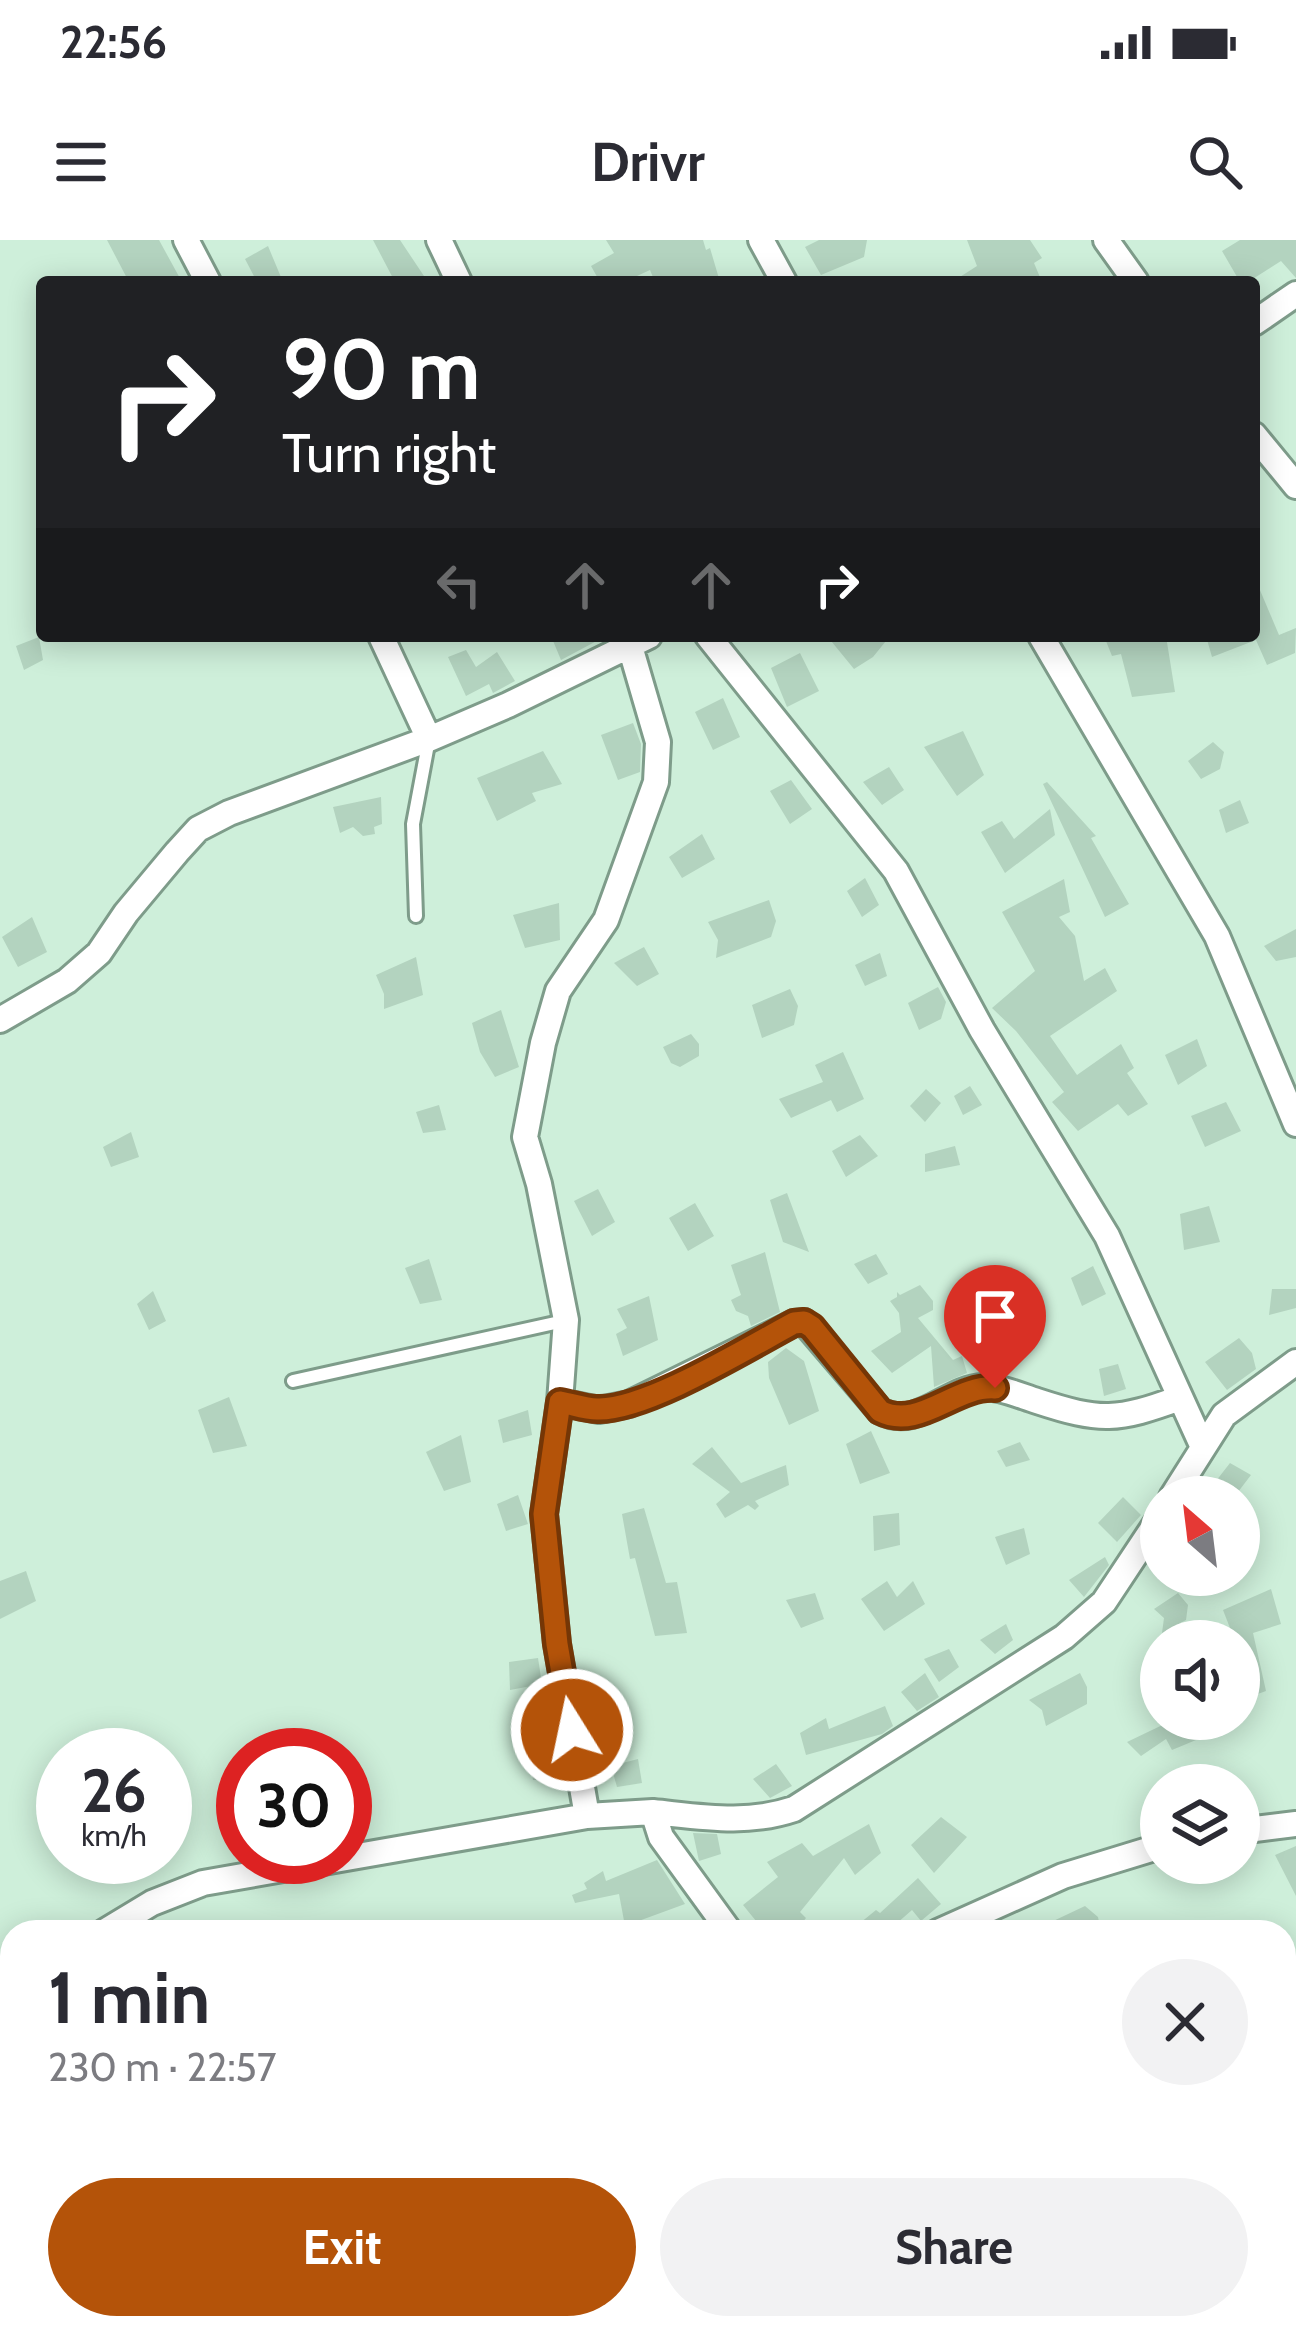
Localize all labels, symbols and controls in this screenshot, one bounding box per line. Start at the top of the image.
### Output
text: 22:56 [60,15,167,69]
icon: menu [48,129,114,195]
text: Drivr [591,129,705,195]
icon: search [1182,129,1248,195]
text: 90 m [282,318,480,420]
icon: right [84,324,240,480]
text: Turn right [282,420,496,486]
icon: left [426,552,492,618]
icon: ahead [552,552,618,618]
icon: ahead [678,552,744,618]
icon: right [804,552,870,618]
pin [944,1265,1046,1388]
icon: arrive [962,1283,1028,1349]
north arrow [1140,1476,1260,1596]
map controls [1140,1476,1260,1884]
button: sound [1140,1620,1260,1740]
position arrow [509,1667,635,1793]
speed limit sign: 30 [216,1728,372,1884]
text: 26 [81,1754,147,1827]
button: layers [1140,1764,1260,1884]
text: km/h [81,1817,147,1854]
text: 1 min [48,1954,210,2041]
button: close [1122,1959,1248,2085]
text: 230 m · 22:57 [48,2043,276,2091]
button: Exit [48,2178,636,2316]
button: Share [660,2178,1248,2316]

